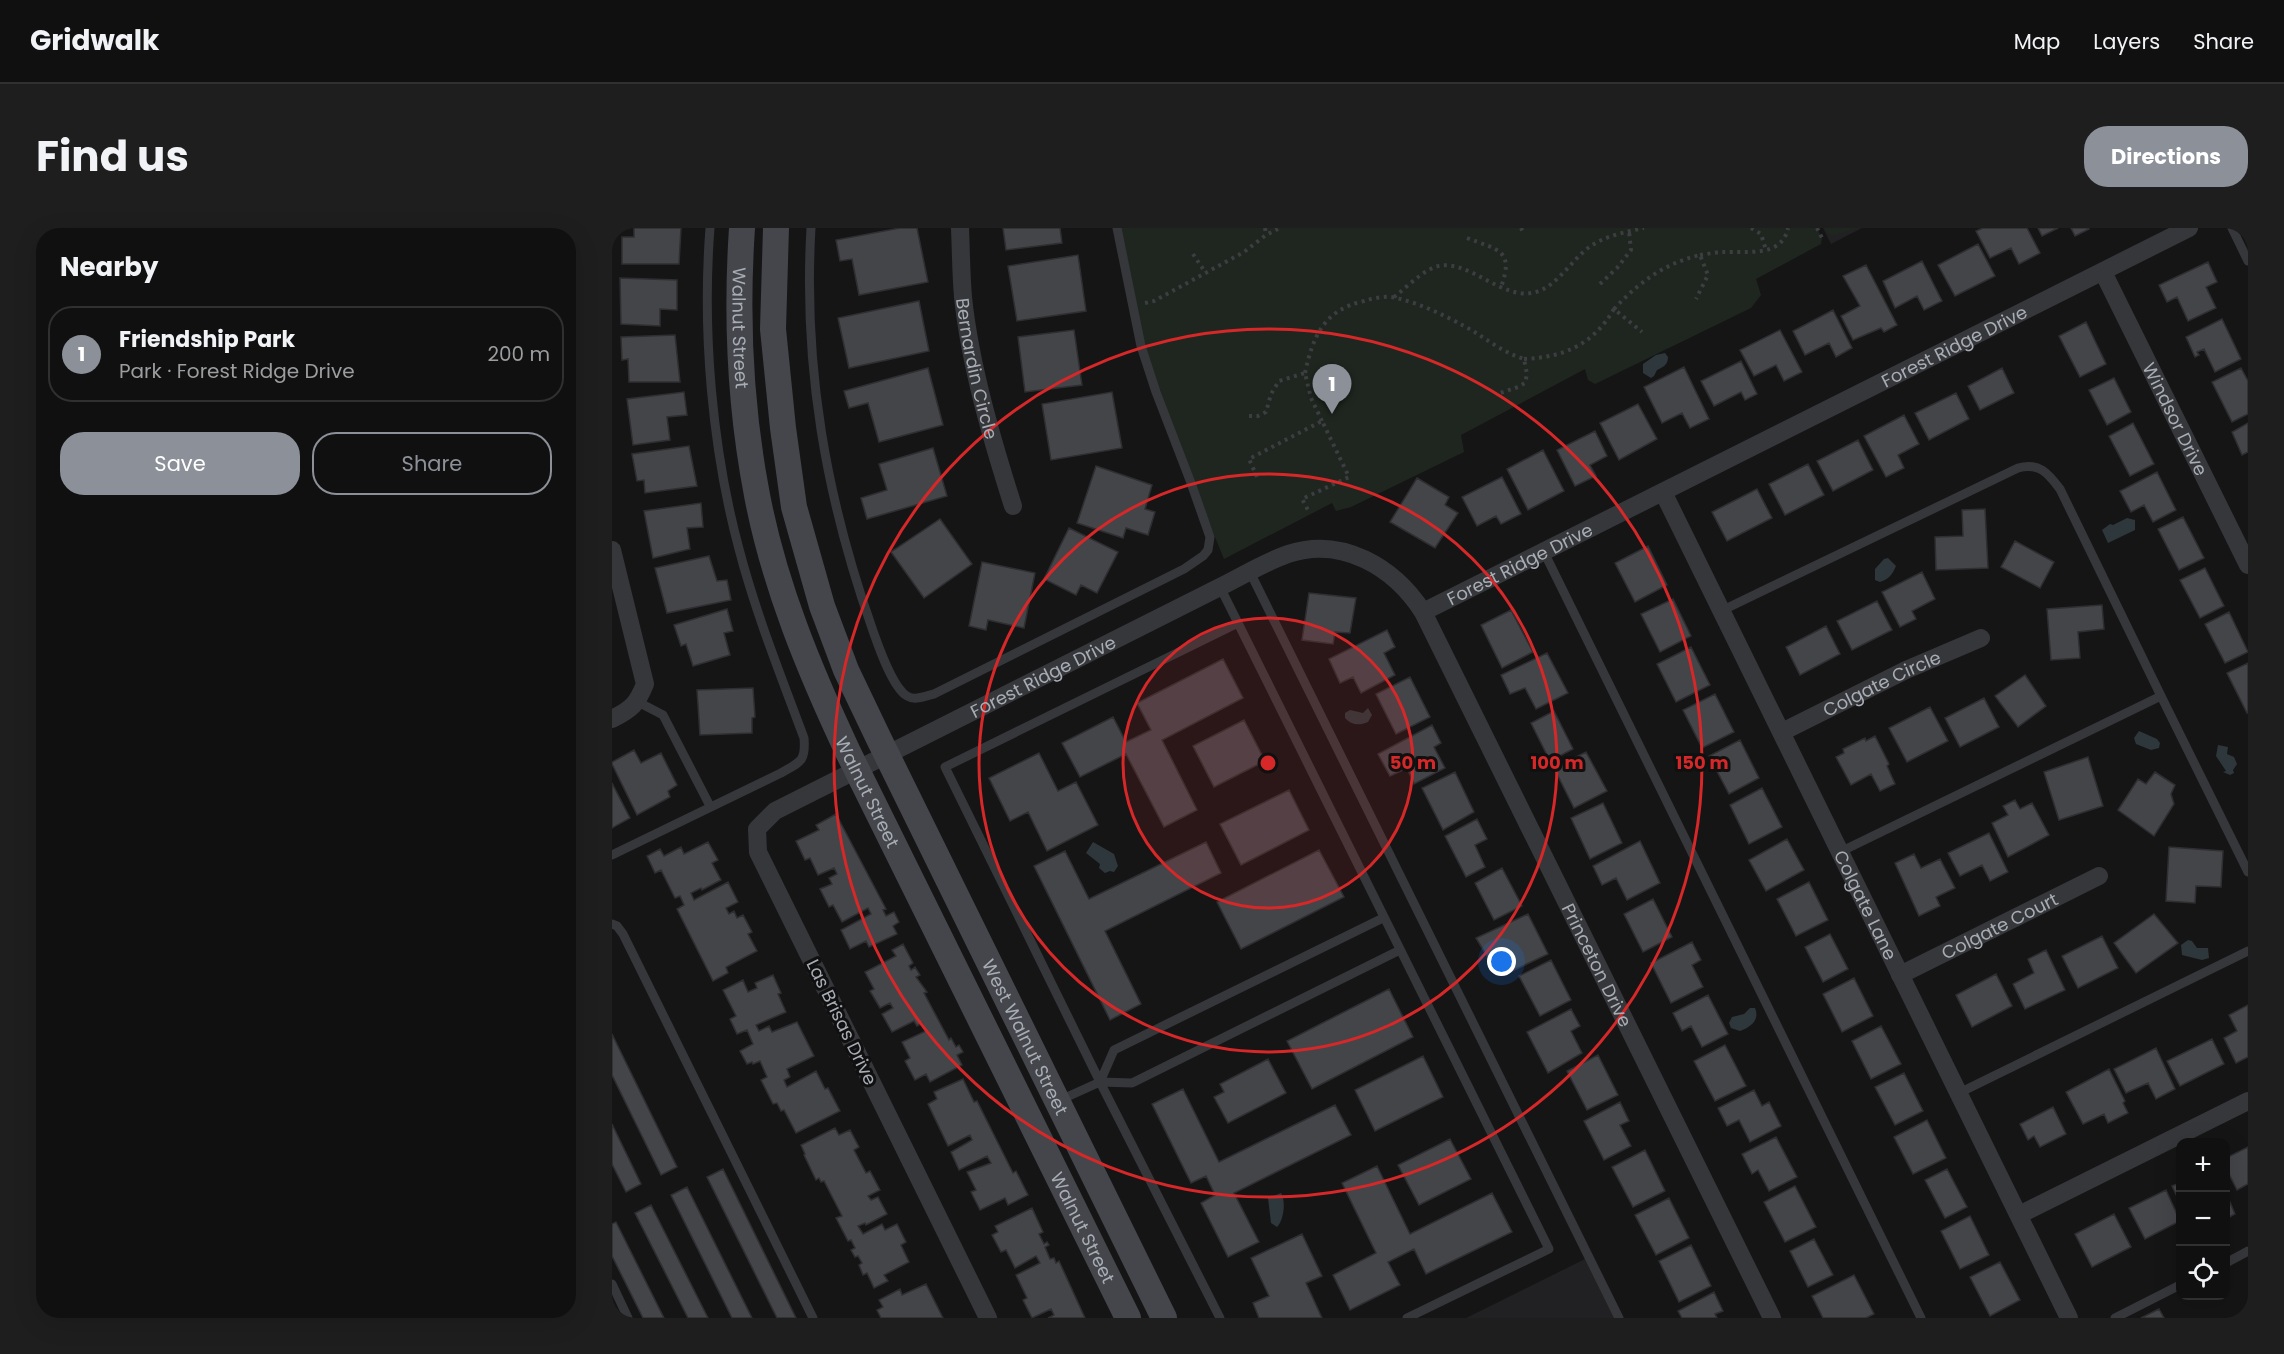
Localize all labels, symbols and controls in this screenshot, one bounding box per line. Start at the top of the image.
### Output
text: Gridwalk [30,21,159,60]
text: Map [2014,27,2060,56]
text: Layers [2093,27,2160,56]
text: Share [2193,27,2254,56]
button: Directions [2084,126,2248,187]
text: Find us [36,127,189,186]
text: Nearby [60,249,158,285]
street label: Walnut Street [727,267,755,390]
street label: Bernardin Circle [951,296,1005,442]
street label: Forest Ridge Drive [1877,299,2031,393]
text: Friendship Park [119,324,295,355]
text: 1 [78,340,85,368]
text: 200 m [487,340,550,368]
text: Park · Forest Ridge Drive [119,357,355,385]
street label: Windsor Drive [2137,358,2214,480]
pin: 1 [1312,364,1352,414]
button: Save [60,432,300,495]
button: Share [312,432,552,495]
street label: Forest Ridge Drive [1442,517,1597,611]
street label: Forest Ridge Drive [966,629,1120,723]
street label: Colgate Circle [1818,644,1945,722]
street label: Walnut Street [830,732,906,852]
text: 50 m [1390,750,1436,775]
text: 100 m [1530,750,1584,775]
text: 150 m [1675,750,1729,775]
centre of rings [1258,753,1278,773]
street label: Colgate Lane [1828,846,1903,964]
street label: Colgate Court [1937,886,2062,965]
street label: Princeton Drive [1556,899,1639,1031]
your location [1487,947,1516,976]
street label: Las Brisas Drive [801,955,883,1089]
street label: West Walnut Street [977,955,1075,1119]
map controls [2176,1138,2230,1300]
button: + [2176,1138,2230,1192]
street label: Walnut Street [1045,1168,1121,1287]
button: − [2176,1192,2230,1246]
button: locate [2176,1246,2230,1300]

